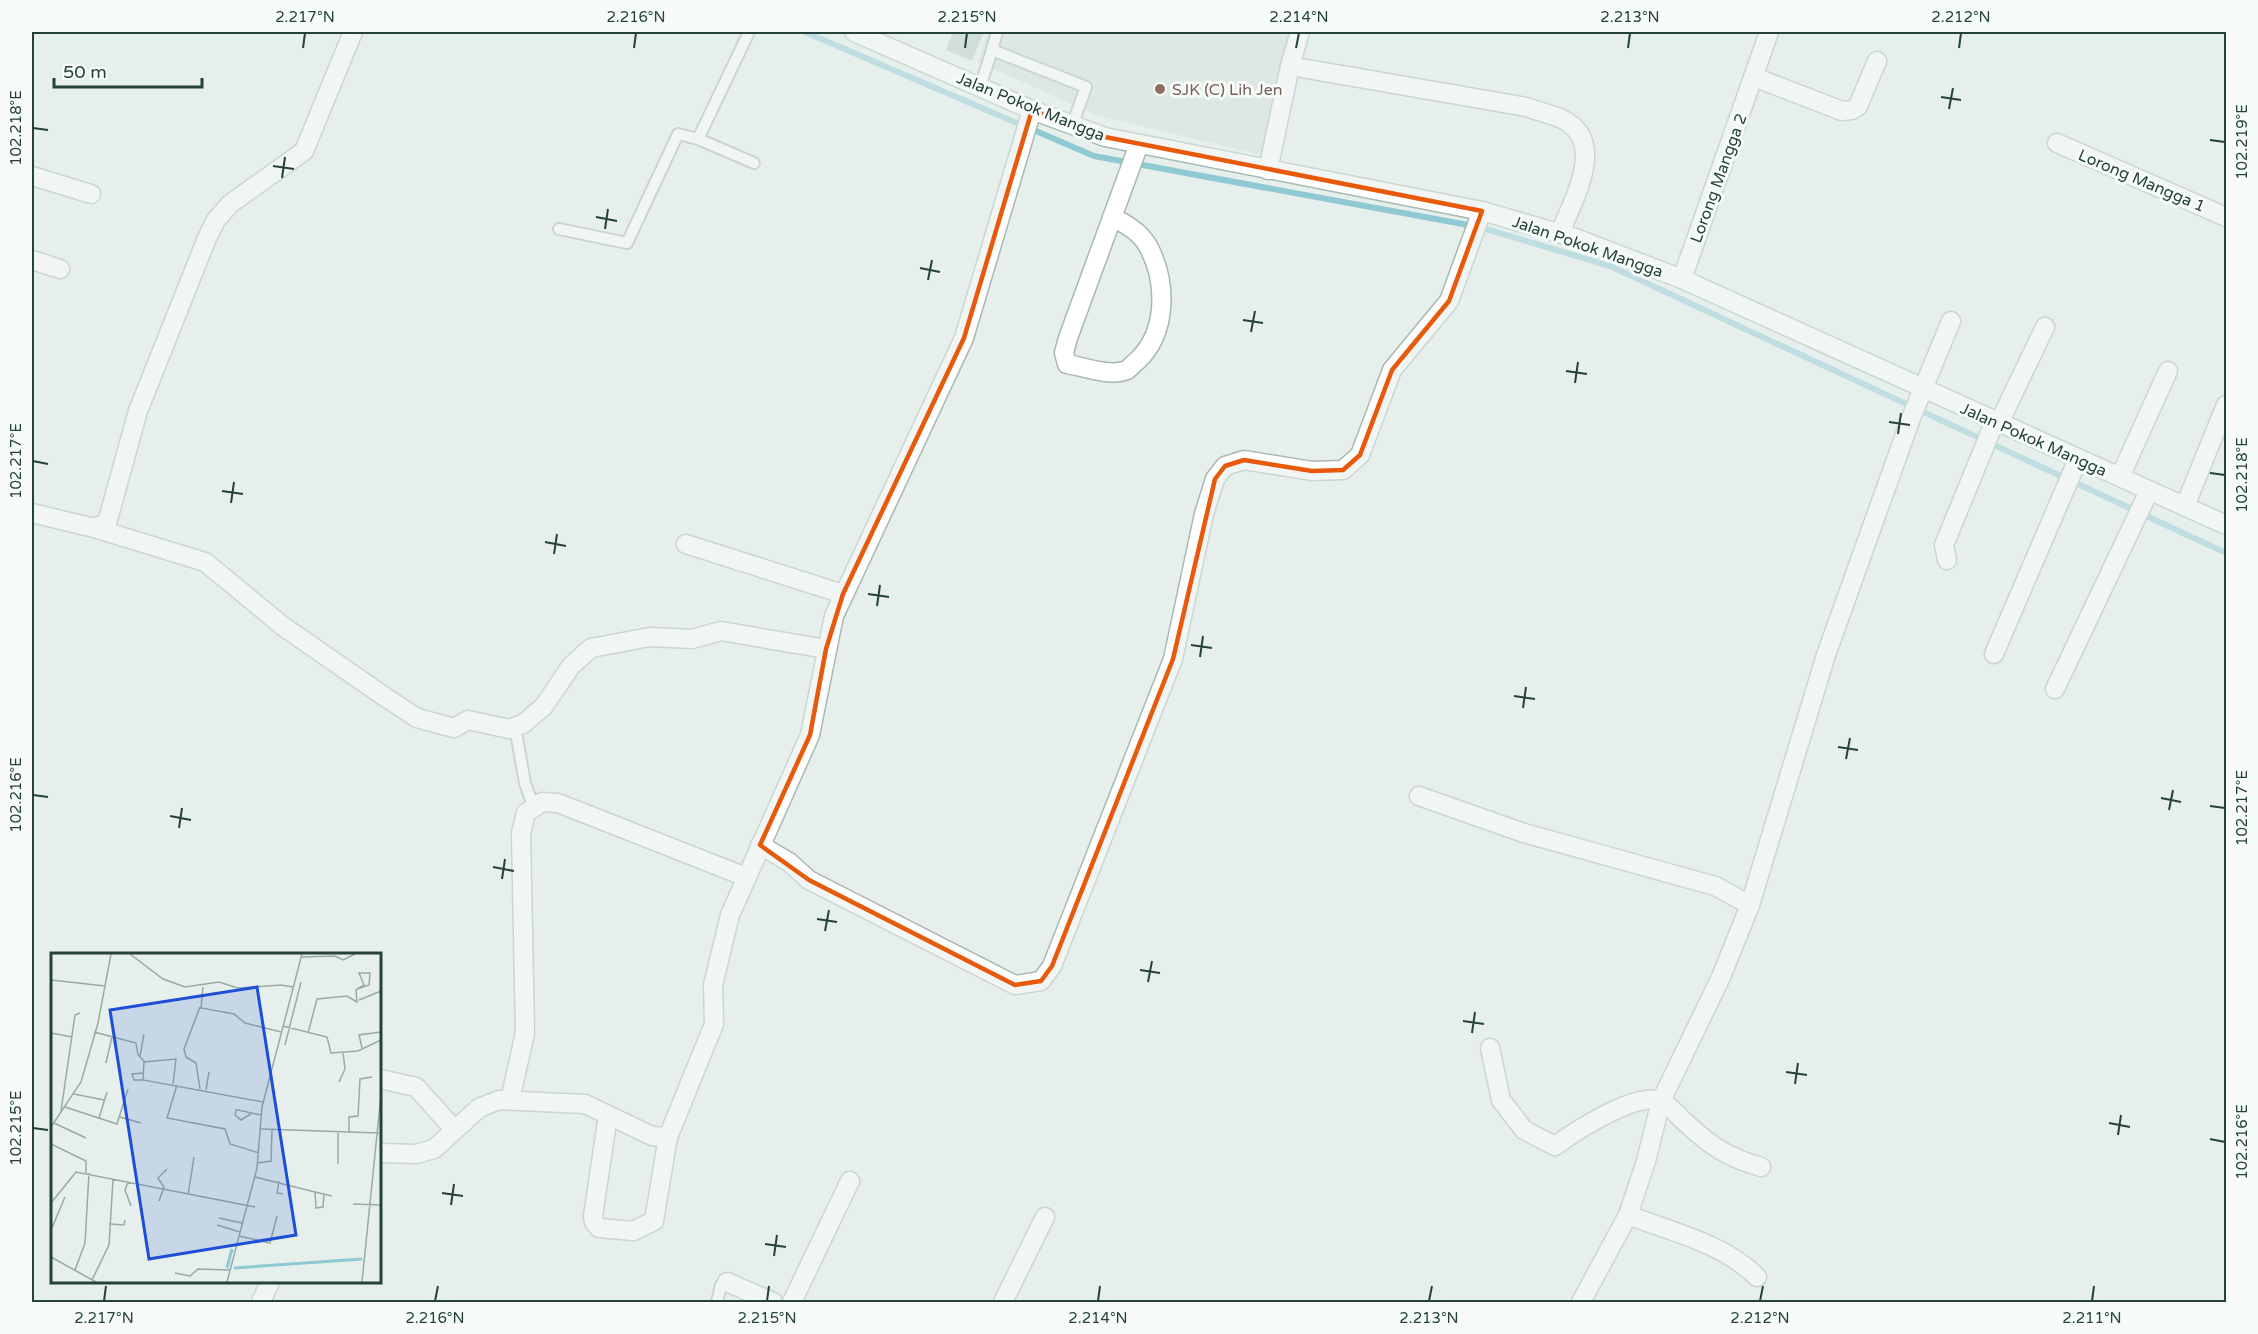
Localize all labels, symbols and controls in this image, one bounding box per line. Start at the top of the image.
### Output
text: 2.217°N [275,8,335,26]
text: 2.216°N [606,8,666,26]
text: 2.215°N [938,8,997,26]
text: 2.214°N [1269,8,1329,26]
text: 2.213°N [1600,8,1660,26]
text: 2.212°N [1931,8,1991,26]
scale bar [54,51,202,89]
text: 50 m [63,61,107,83]
street label: Jalan Pokok Mangga [954,68,1108,146]
place label: SJK (C) Lih Jen [1172,80,1282,100]
marker: SJK (C) Lih Jen [1153,82,1167,96]
text: 102.218°E [7,90,25,166]
text: 102.219°E [2233,104,2251,180]
street label: Lorong Mangga 2 [1686,111,1752,246]
street label: Lorong Mangga 1 [2075,145,2208,217]
street label: Jalan Pokok Mangga [1510,212,1666,282]
street label: Jalan Pokok Mangga [1957,399,2110,481]
text: 102.217°E [7,423,25,499]
text: 102.218°E [2233,437,2251,513]
text: 102.216°E [7,757,25,833]
text: 102.217°E [2233,770,2251,846]
inset map [51,953,381,1283]
text: 102.215°E [7,1090,25,1166]
text: 102.216°E [2233,1104,2251,1180]
text: 2.217°N [74,1309,134,1327]
text: 2.216°N [405,1309,465,1327]
text: 2.215°N [738,1309,797,1327]
text: 2.214°N [1068,1309,1128,1327]
text: 2.213°N [1399,1309,1459,1327]
text: 2.212°N [1730,1309,1790,1327]
text: 2.211°N [2062,1309,2122,1327]

